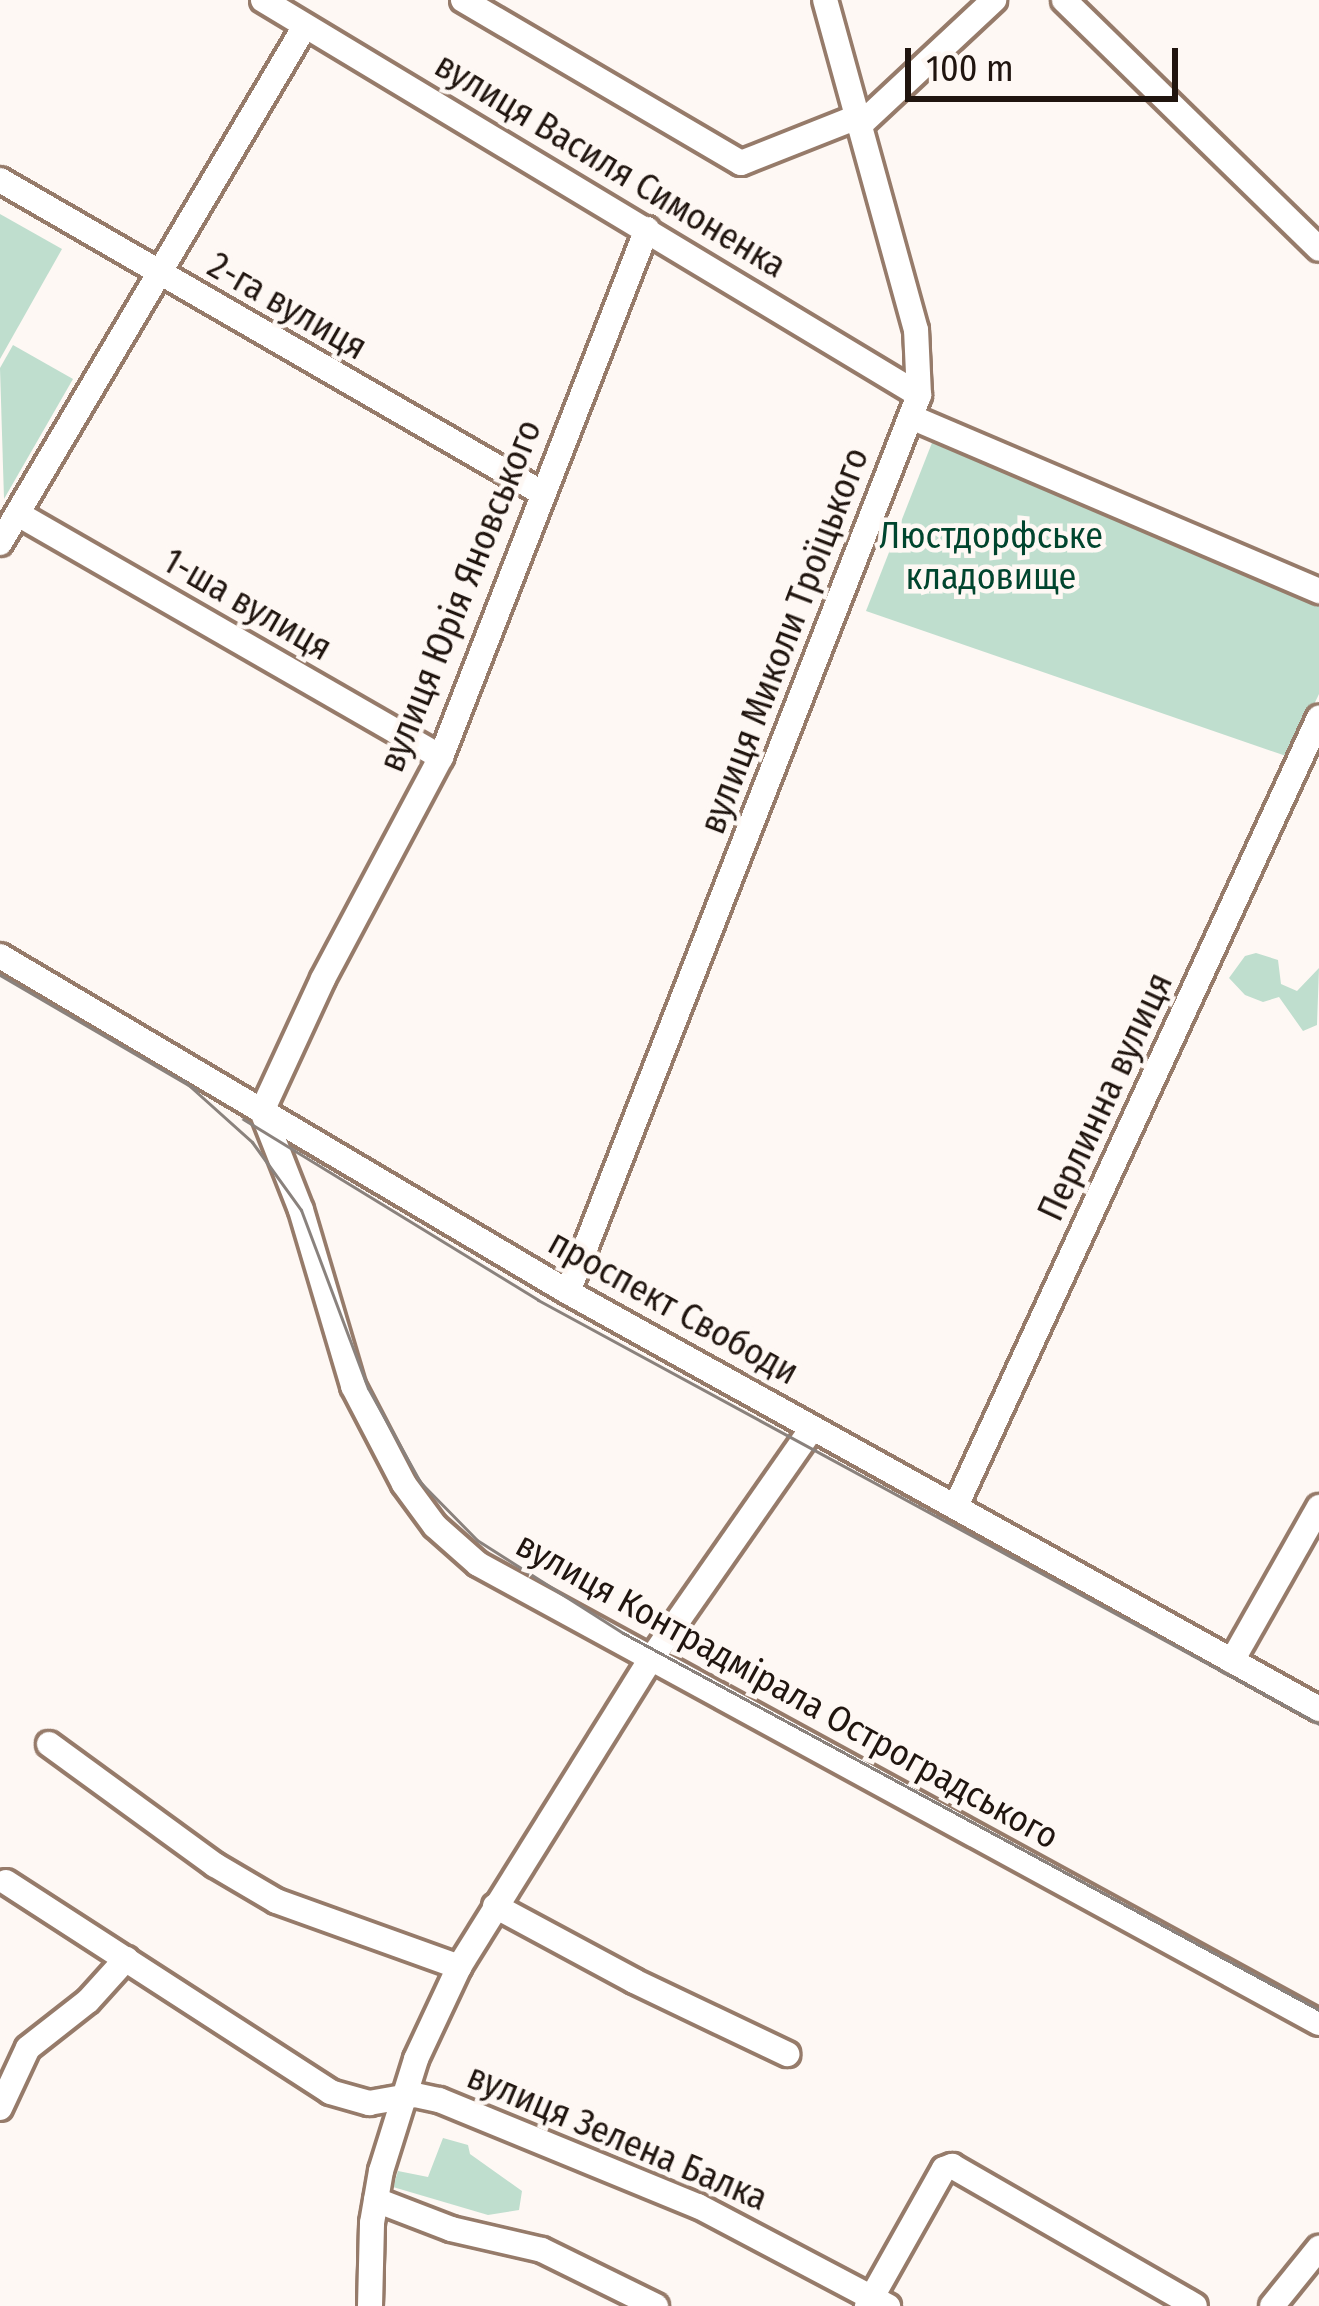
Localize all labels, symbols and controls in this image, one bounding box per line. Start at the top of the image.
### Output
scale bar [911,24,1184,98]
street label: вулиця Василя Симоненка [427,44,793,288]
text: 100 m [926,47,1014,91]
street label: 2-га вулиця [200,244,374,370]
street label: вулиця Юрія Яновського [371,414,551,778]
street label: вулиця Миколи Троїцького [691,442,879,840]
park label: Люстдорфське кладовище [879,514,1103,599]
street label: 1-ша вулиця [155,540,339,670]
street label: Перлинна вулиця [1030,966,1182,1228]
street label: проспект Свободи [541,1222,805,1394]
street label: вулиця Контрадмірала Остроградського [508,1523,1066,1859]
street label: вулиця Зелена Балка [461,2055,773,2221]

